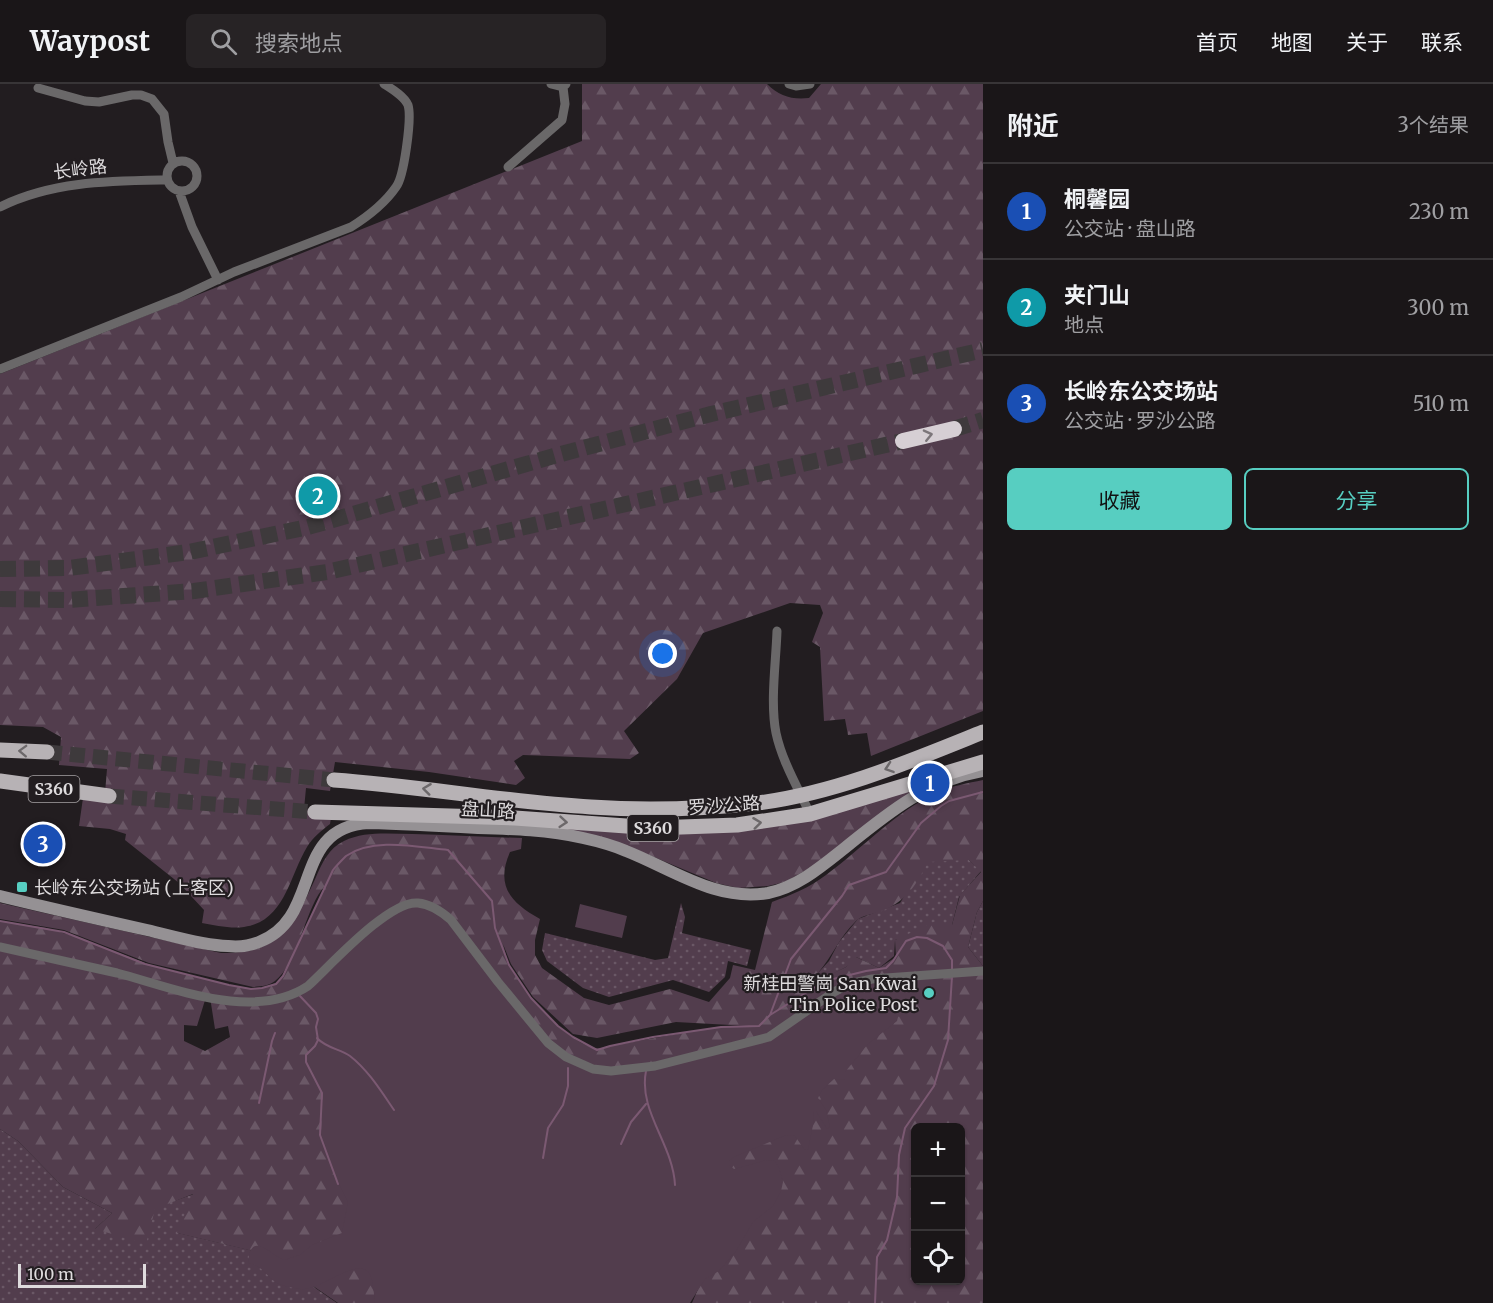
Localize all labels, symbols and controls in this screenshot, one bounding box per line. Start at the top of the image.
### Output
search box [186,14,606,68]
text: Waypost [30,23,150,59]
icon: search [207,25,240,58]
text: 搜索地点 [255,29,343,57]
text: 首页 [1196,29,1238,56]
text: 地图 [1271,29,1313,56]
text: 关于 [1346,29,1388,56]
text: 联系 [1421,29,1463,56]
text: 附近 [1007,109,1059,142]
text: 3个结果 [1398,112,1469,137]
street label: 长岭路 [52,154,108,184]
text: 桐馨园 [1064,185,1130,213]
text: 1 [1022,199,1031,224]
text: 230 m [1409,199,1469,224]
text: 公交站 · 盘山路 [1064,216,1196,241]
text: 夹门山 [1064,281,1130,309]
text: 2 [1021,295,1032,320]
text: 300 m [1407,295,1469,320]
text: 地点 [1064,312,1104,337]
text: 长岭东公交场站 [1064,377,1218,405]
text: 3 [1021,391,1032,416]
text: 510 m [1413,391,1469,416]
text: 公交站 · 罗沙公路 [1064,408,1216,433]
one-way arrow [923,429,933,442]
button: 收藏 [1007,468,1232,530]
button: 分享 [1244,468,1469,530]
pin: 2 [298,474,338,518]
your location [648,639,677,668]
one-way arrow [19,744,28,757]
pin: 1 [910,760,950,806]
one-way arrow [884,761,895,773]
road number: S360 [28,776,80,802]
one-way arrow [423,783,432,796]
street label: 罗沙公路 [687,791,761,819]
street label: 盘山路 [460,797,516,823]
one-way arrow [558,815,567,828]
road number: S360 [628,815,678,841]
one-way arrow [753,817,762,830]
pin: 3 [24,822,63,867]
place label: 长岭东公交场站 (上客区) [34,876,234,899]
marker: 长岭东公交场站 (上客区) [15,880,29,894]
place label: 新桂田警崗 San Kwai Tin Police Post [743,972,917,1016]
marker: 新桂田警崗 San Kwai Tin Police Post [922,986,936,1000]
map controls [911,1123,965,1285]
button: + [911,1123,965,1177]
button: − [911,1177,965,1231]
button: locate [911,1231,965,1285]
scale bar [18,1261,146,1288]
text: 100 m [27,1264,74,1284]

